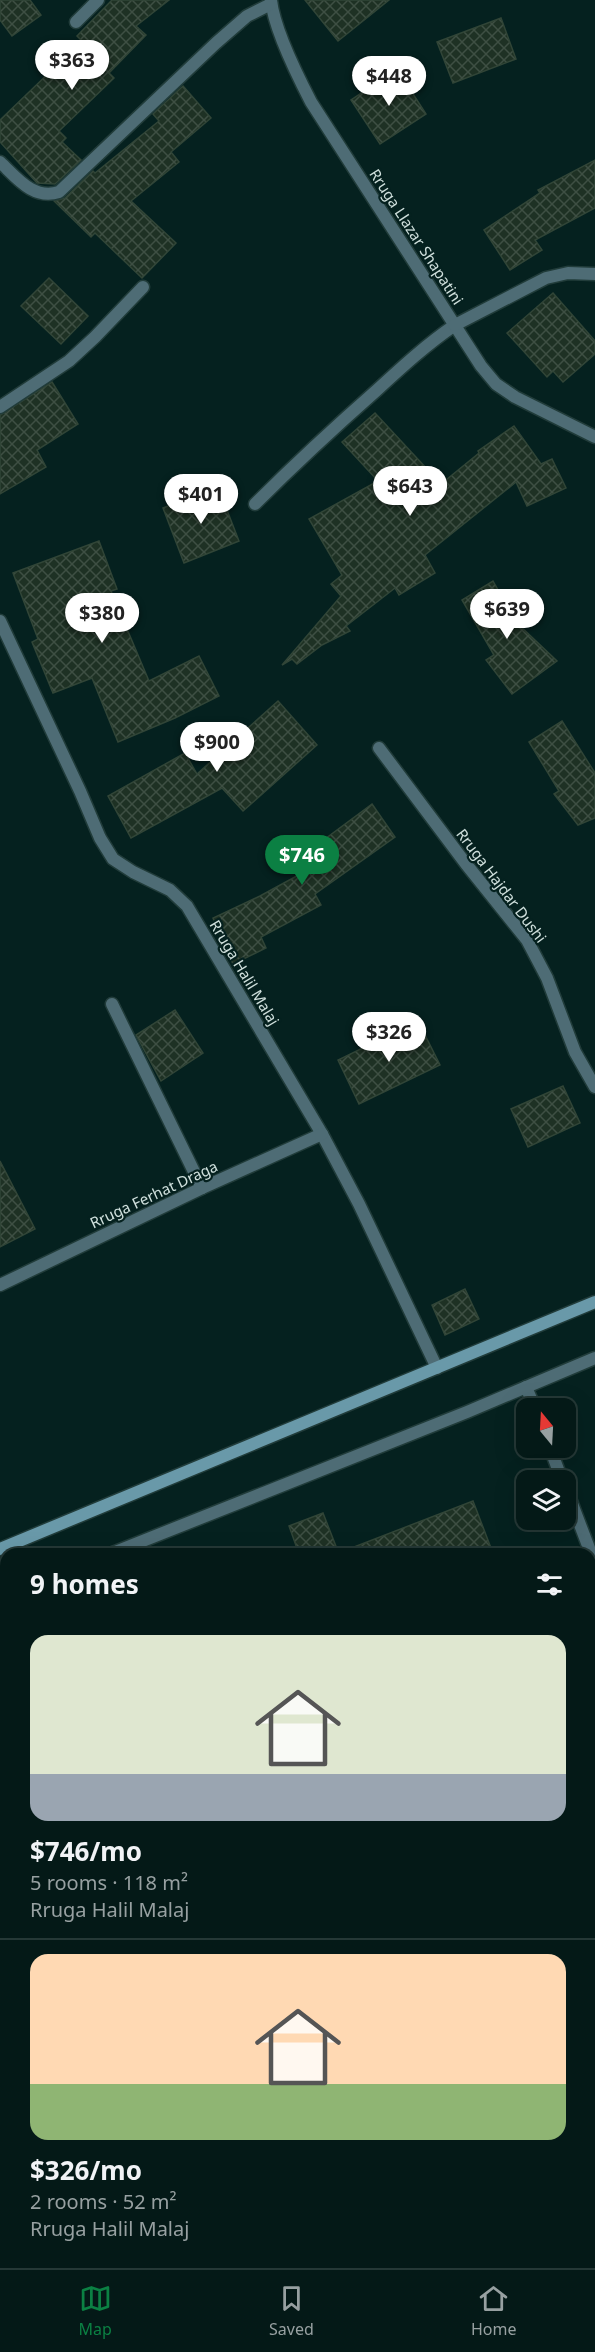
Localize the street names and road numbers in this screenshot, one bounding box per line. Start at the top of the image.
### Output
street label: Rruga Llazar Shapatini [365,165,468,308]
street label: Rruga Hajdar Dushi [452,824,551,947]
street label: Rruga Halil Malaj [205,916,284,1029]
street label: Rruga Ferhat Draga [87,1156,221,1232]

